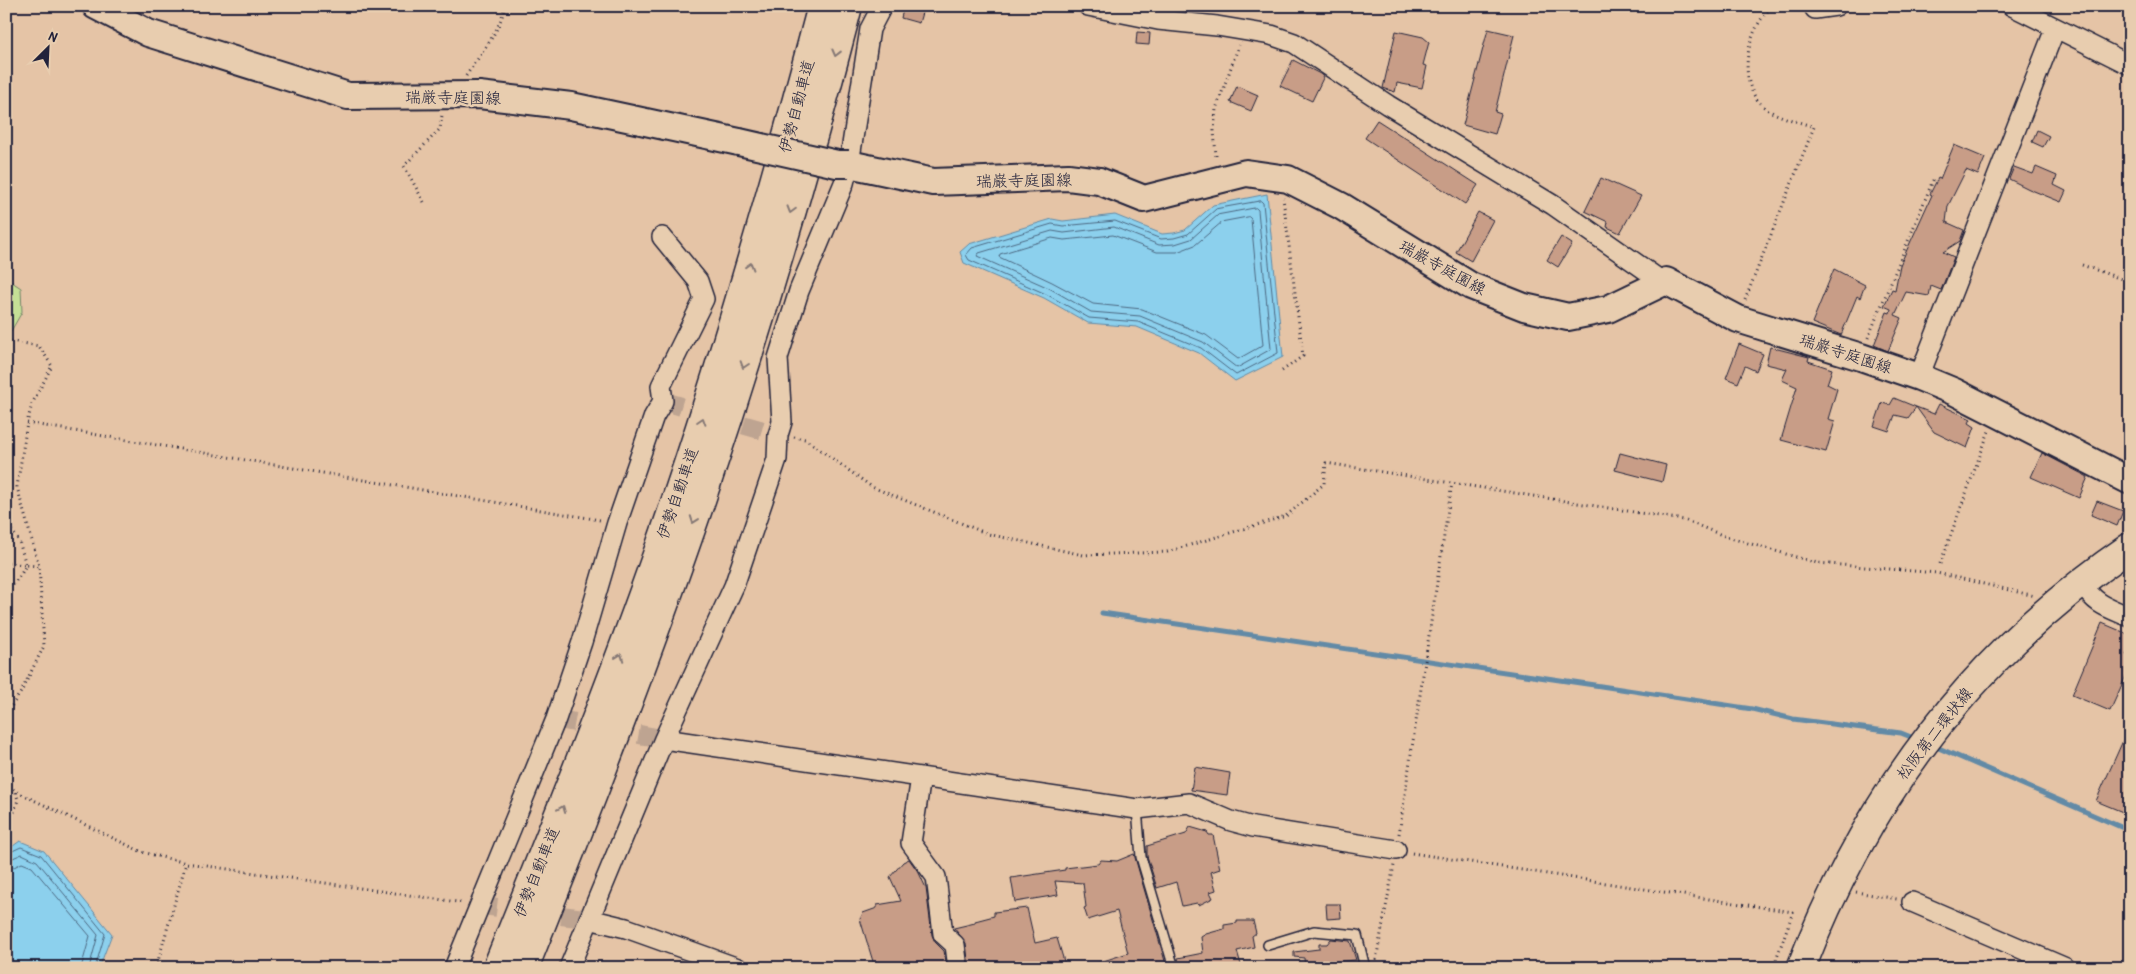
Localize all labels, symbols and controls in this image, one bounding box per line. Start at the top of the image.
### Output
north arrow [22,22,72,72]
text: N [46,25,61,46]
one-way arrow [831,49,841,57]
street label: 伊勢自動車道 [773,57,819,155]
street label: 瑞厳寺庭園線 [405,85,501,109]
street label: 瑞巌寺庭園線 [976,168,1072,192]
one-way arrow [787,205,797,213]
street label: 瑞巌寺庭園線 [1396,234,1490,300]
one-way arrow [745,262,755,271]
street label: 瑞巌寺庭園線 [1797,328,1895,378]
one-way arrow [740,361,750,369]
one-way arrow [696,417,706,426]
street label: 伊勢自動車道 [651,444,703,542]
one-way arrow [690,515,700,524]
one-way arrow [614,653,624,662]
street label: 松阪第二環状線 [1891,682,1977,784]
one-way arrow [555,805,566,814]
street label: 伊勢自動車道 [508,823,564,921]

